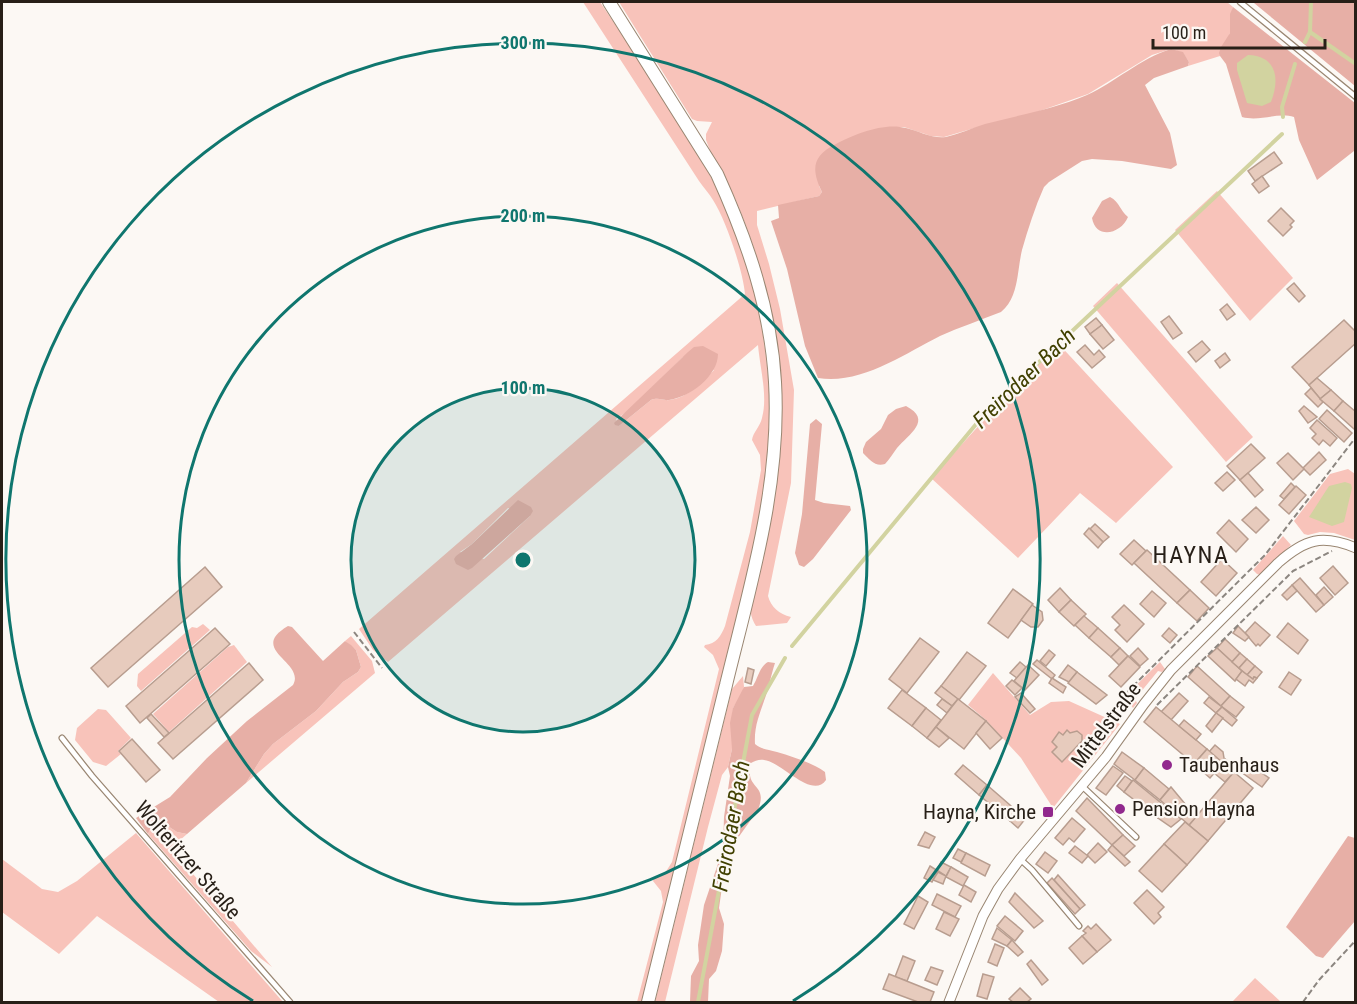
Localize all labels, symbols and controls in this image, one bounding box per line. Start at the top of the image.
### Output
scale bar [1153,12,1326,50]
text: 100 m [1162,22,1206,43]
text: 300 m [501,32,545,53]
text: 200 m [501,205,545,226]
water label: Freirodaer Bach [968,323,1080,433]
text: 100 m [501,377,545,398]
district label: HAYNA [1153,541,1229,569]
centre of rings [513,550,533,570]
street label: Mittelstraße [1066,678,1146,772]
place label: Taubenhaus [1179,753,1279,777]
marker: Taubenhaus [1160,758,1174,772]
water label: Freirodaer Bach [707,759,755,893]
street label: Wolteritzer Straße [130,796,246,924]
place label: Pension Hayna [1132,797,1255,821]
place label: Hayna, Kirche [923,800,1036,824]
marker: Pension Hayna [1113,802,1127,816]
marker: Hayna, Kirche [1041,805,1055,819]

